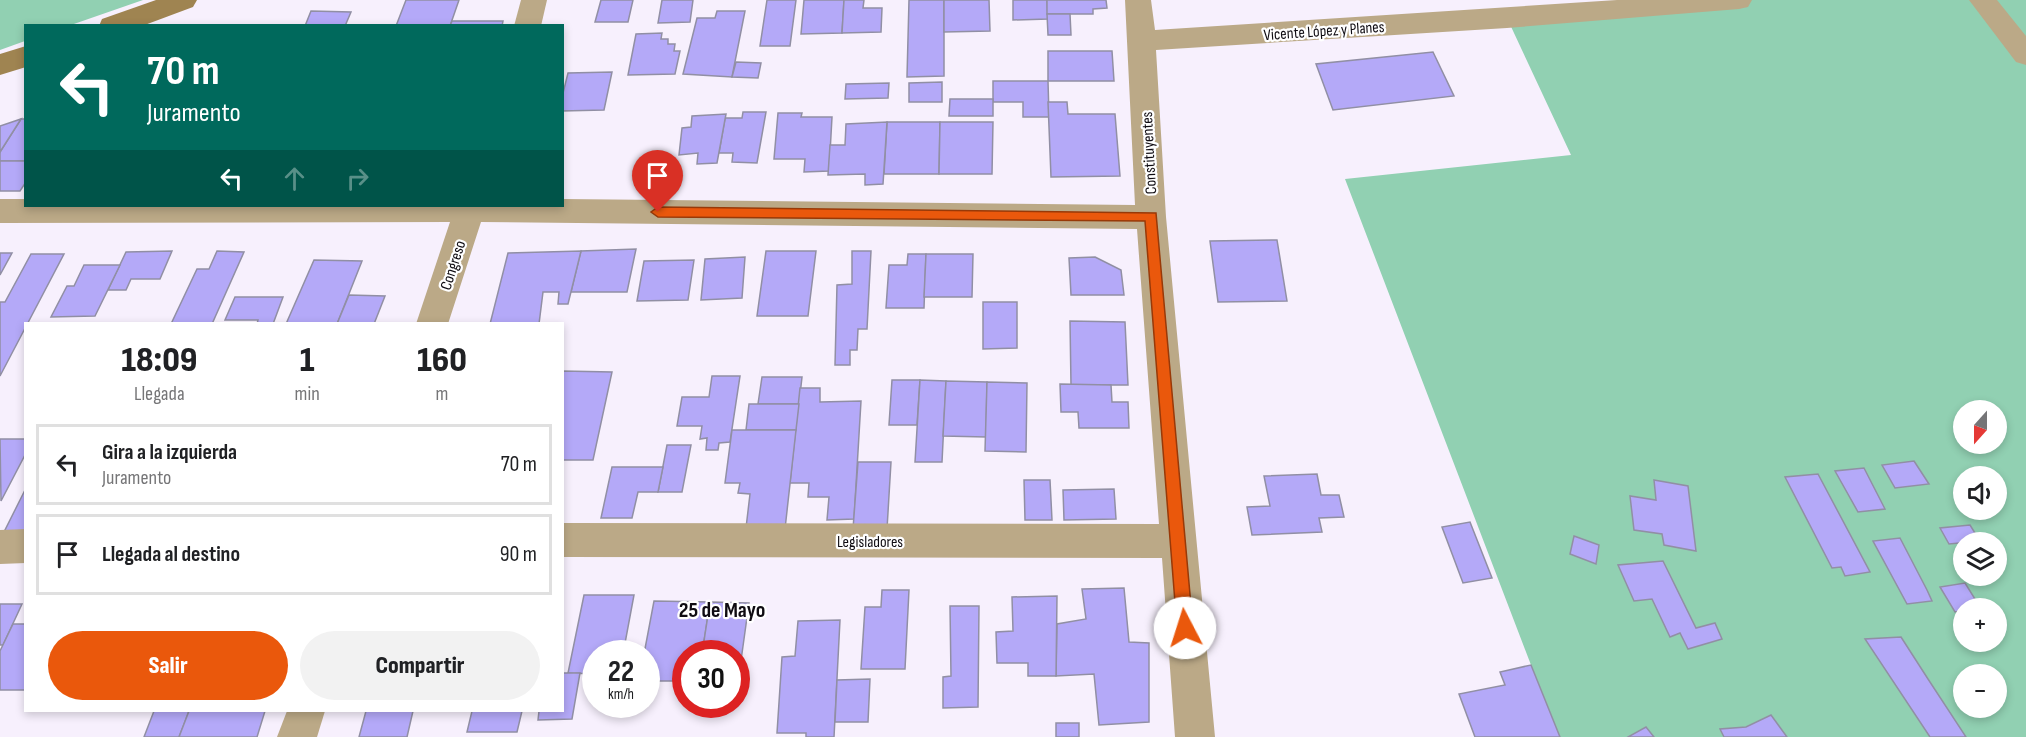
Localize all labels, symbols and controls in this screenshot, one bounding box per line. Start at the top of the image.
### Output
street label: Vicente López y Planes [1263,18,1385,45]
text: 70 m [147,46,220,97]
icon: left [48,48,126,126]
text: Juramento [147,97,241,129]
street label: Constituyentes [1138,111,1161,195]
pin [632,150,683,212]
icon: arrive [641,159,674,192]
icon: left [215,162,248,195]
icon: ahead [278,162,311,195]
icon: right [341,162,374,195]
street label: Congreso [437,238,470,292]
text: 18:09 [121,339,197,382]
text: 1 [300,339,315,382]
text: 160 [417,339,467,382]
text: Llegada [134,382,185,406]
text: min [295,382,320,406]
text: m [435,382,448,406]
north arrow [1953,400,2007,454]
map controls [1953,400,2007,718]
text: Gira a la izquierda [102,439,237,466]
icon: left [51,448,84,481]
text: 70 m [501,451,537,478]
text: Juramento [102,466,171,490]
button: sound [1953,466,2007,520]
button: layers [1953,532,2007,586]
street label: Legisladores [837,533,903,552]
icon: arrive [51,538,84,571]
text: Llegada al destino [102,541,240,568]
text: 90 m [500,541,537,568]
position arrow [1153,596,1217,660]
district label: 25 de Mayo [679,597,765,624]
button: + [1953,598,2007,652]
button: Salir [48,631,288,700]
button: Compartir [300,631,540,700]
speed limit sign: 30 [672,640,750,718]
text: 22 [608,654,634,690]
button: − [1953,664,2007,718]
text: km/h [608,685,634,704]

